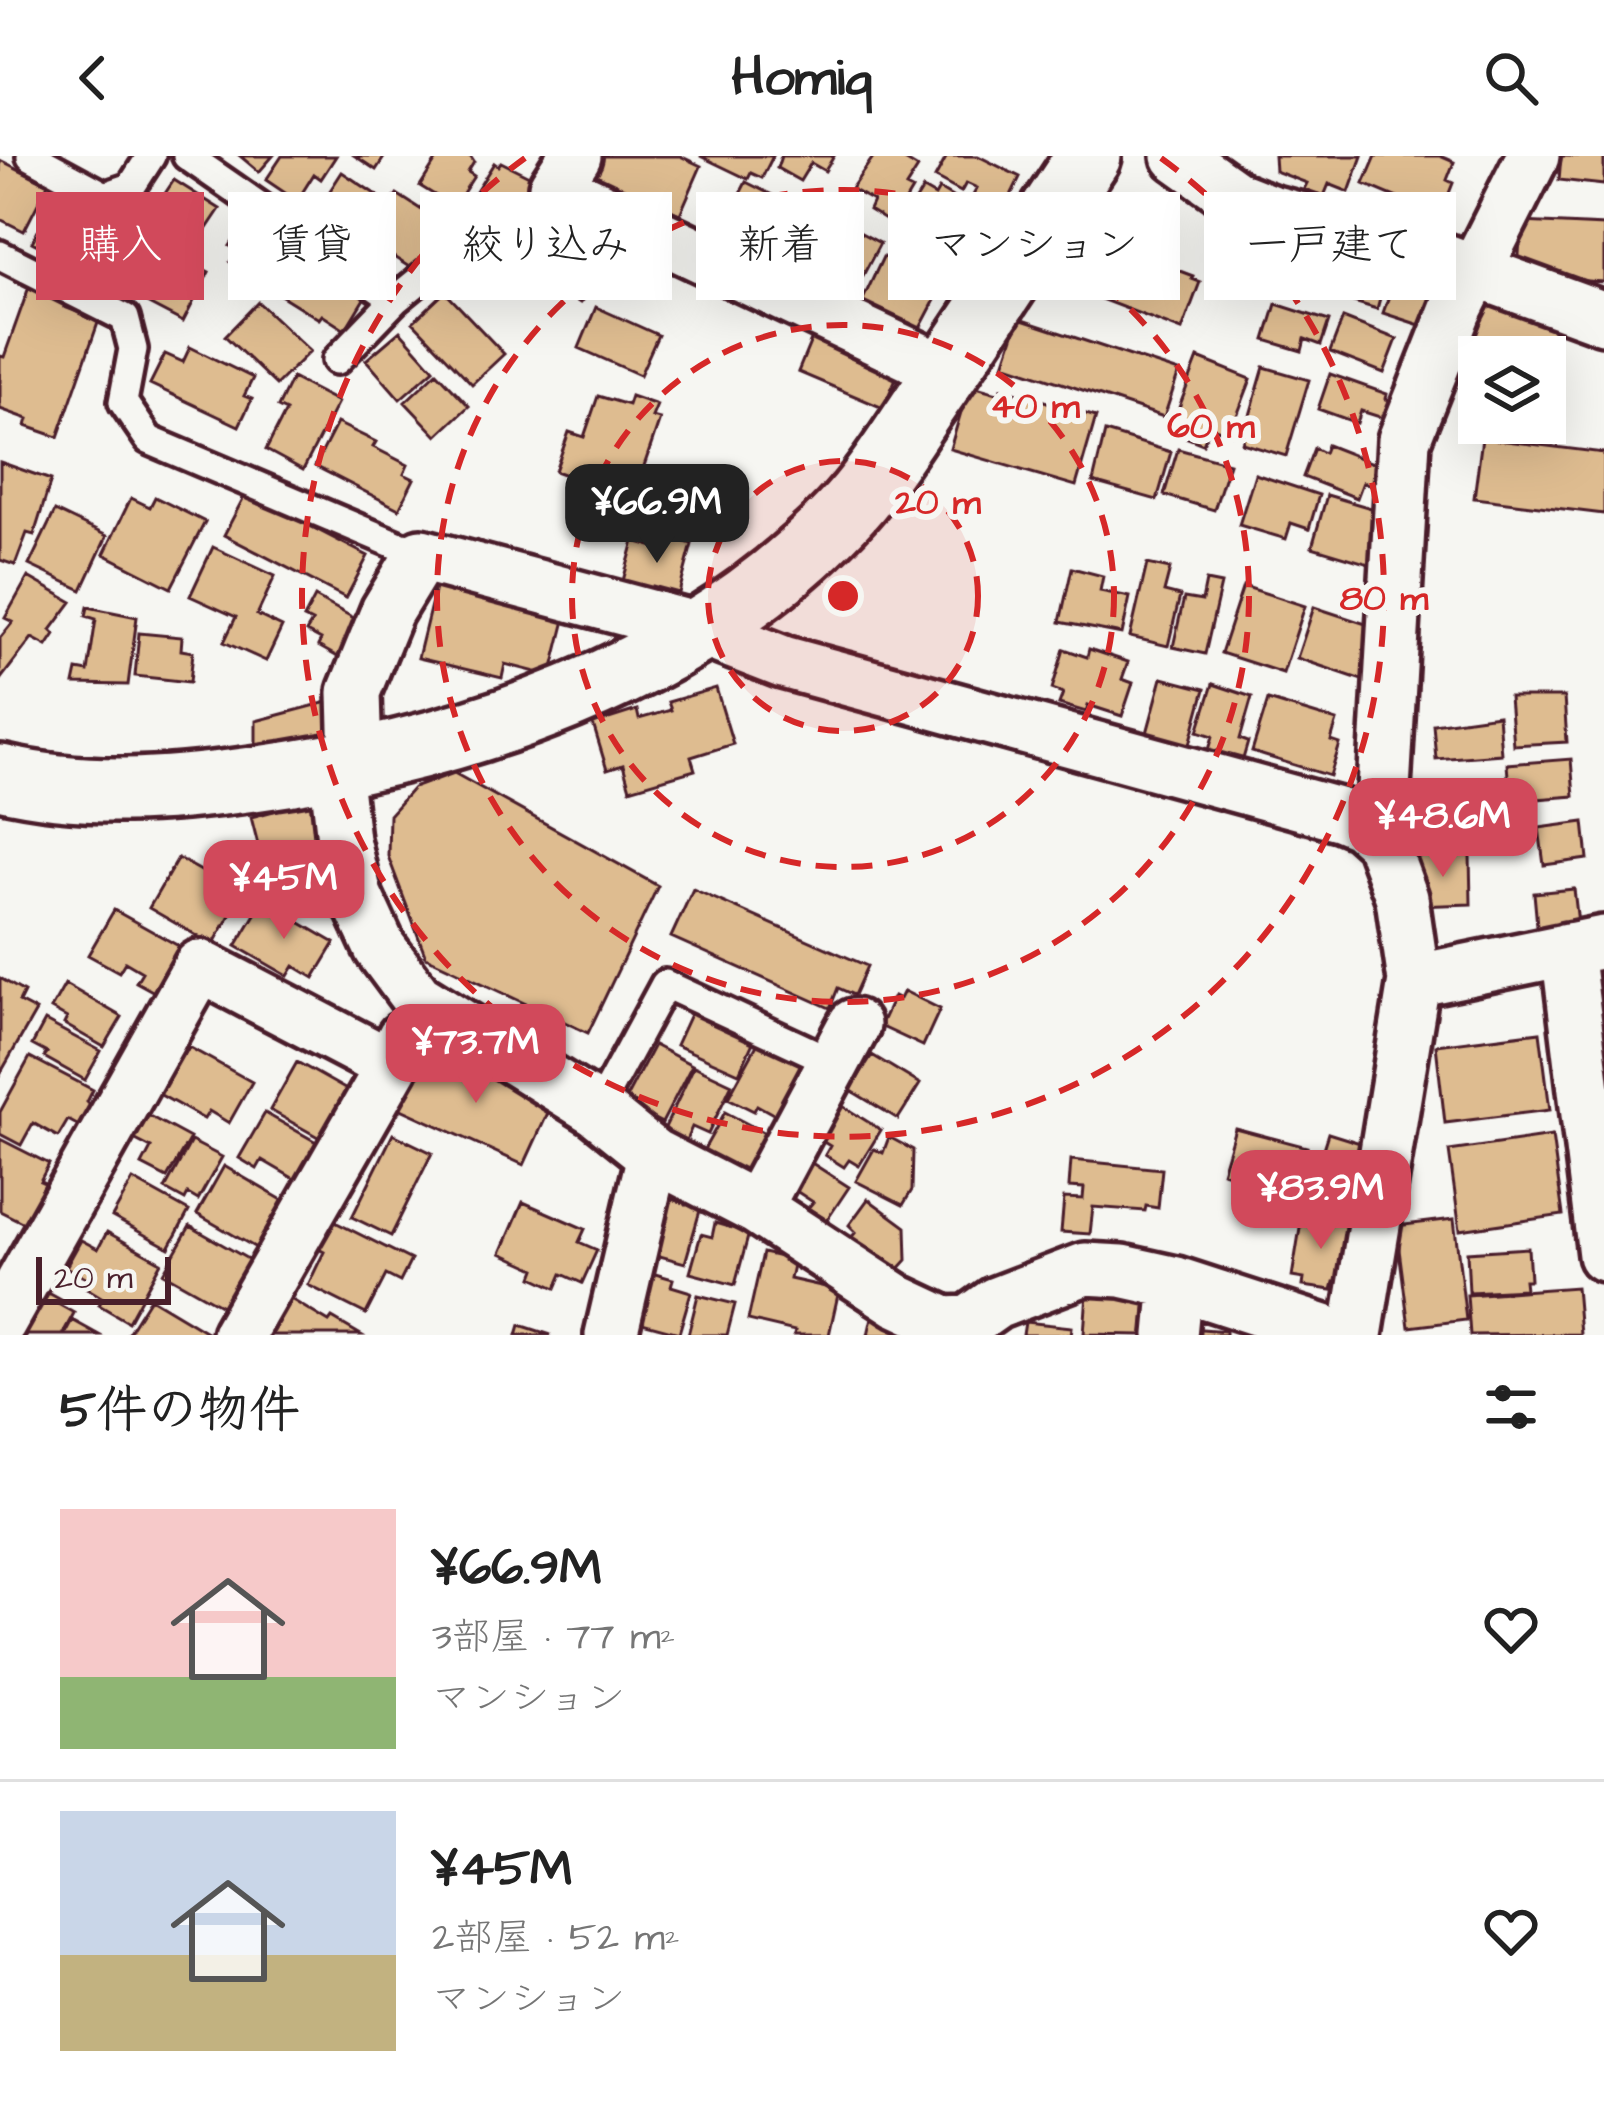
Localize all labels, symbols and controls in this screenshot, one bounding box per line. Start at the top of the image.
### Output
text: Homiq [731,41,873,116]
icon: back [60,45,126,111]
icon: search [1478,45,1544,111]
chip: 購入 [36,192,204,300]
chip: 賃貸 [228,192,396,300]
chip: 絞り込み [420,192,672,300]
chip: 新着 [696,192,864,300]
chip: マンション [888,192,1180,300]
chip: 一戸建て [1204,192,1456,300]
map controls [1458,336,1566,444]
button: layers [1458,336,1566,444]
text: 40 m [990,381,1081,432]
text: 60 m [1167,401,1256,452]
pin: ¥66.9M [559,464,755,566]
text: ¥66.9M [592,476,722,530]
text: 20 m [894,477,982,528]
text: 80 m [1340,573,1429,624]
centre of rings [822,575,864,617]
pin: ¥48.6M [1345,778,1541,880]
text: ¥48.6M [1376,790,1510,844]
pin: ¥45M [213,840,355,942]
text: ¥45M [230,852,338,906]
pin: ¥73.7M [378,1004,574,1106]
text: ¥73.7M [413,1016,539,1070]
pin: ¥83.9M [1223,1150,1419,1252]
text: ¥83.9M [1258,1162,1384,1216]
scale bar [36,1251,171,1304]
text: 20 m [54,1255,133,1301]
icon: filters [1478,1374,1544,1440]
text: 5件の物件 [60,1376,300,1447]
text: ¥66.9M [432,1533,602,1604]
icon: home [156,1557,300,1701]
icon: heart [1478,1596,1544,1662]
text: 3部屋 · 77 m² [432,1611,675,1665]
text: マンション [432,1672,625,1726]
text: ¥45M [432,1834,572,1905]
icon: home [156,1859,300,2003]
icon: heart [1478,1898,1544,1964]
text: 2部屋 · 52 m² [432,1912,680,1966]
text: マンション [432,1973,625,2027]

